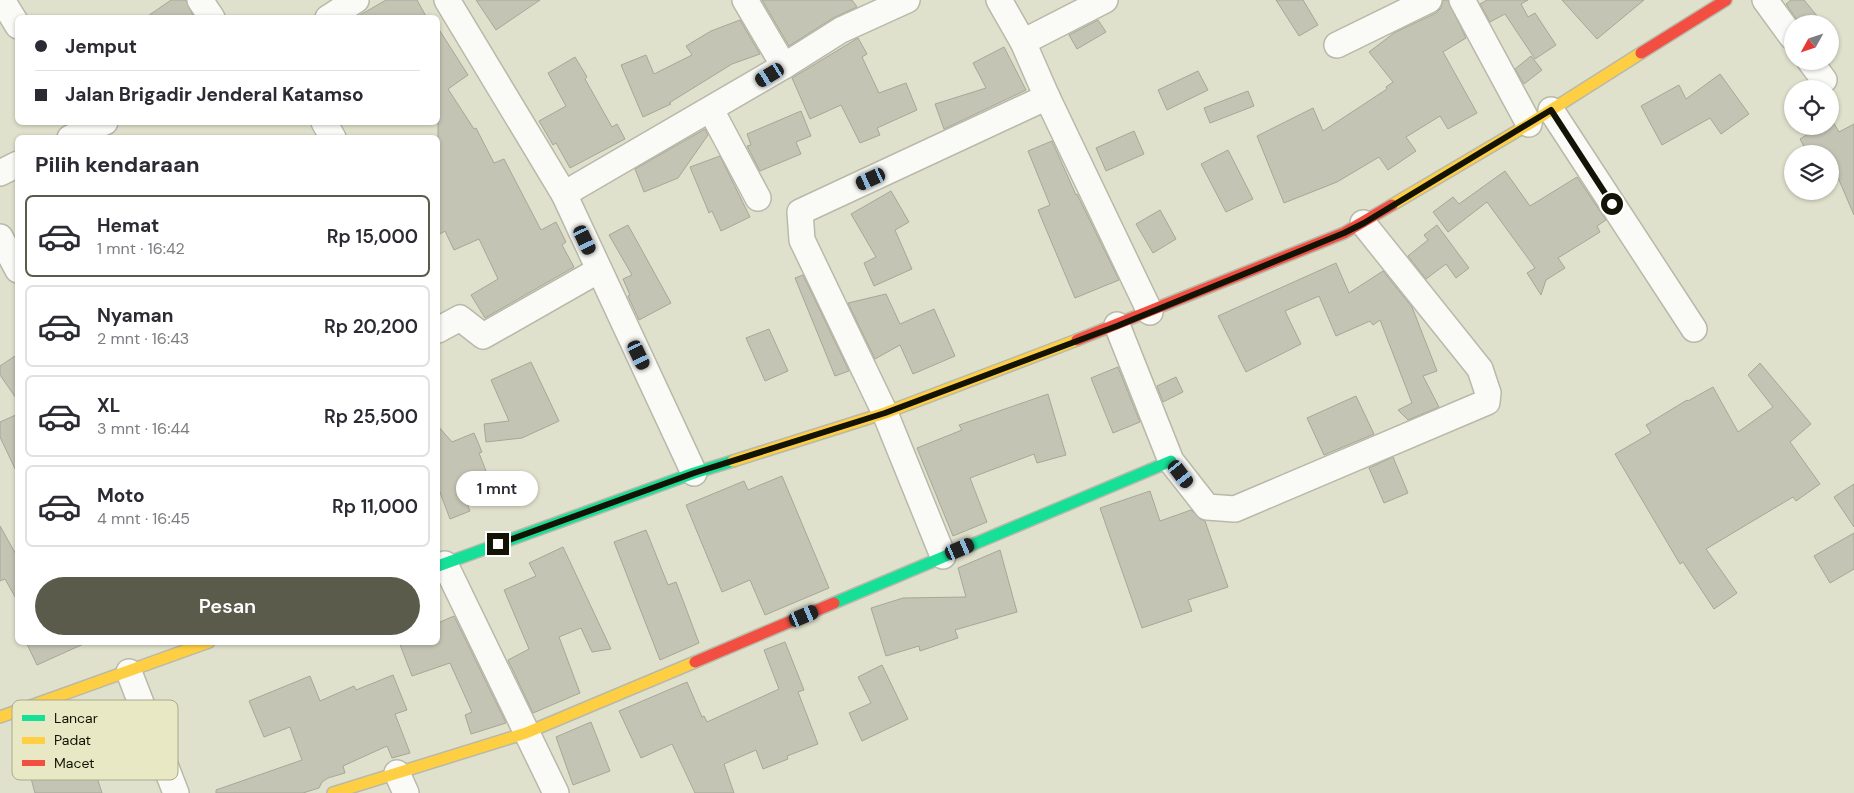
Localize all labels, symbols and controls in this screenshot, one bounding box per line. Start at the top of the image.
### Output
north arrow [1784,15,1839,70]
map controls [1784,15,1839,200]
text: Jemput [65,34,137,59]
car [753,61,786,89]
button: locate [1784,80,1839,135]
text: Jalan Brigadir Jenderal Katamso [65,82,364,107]
button: layers [1784,145,1839,200]
text: Pilih kendaraan [35,150,199,179]
car [854,166,887,192]
route start [1601,193,1623,215]
text: Hemat [97,213,159,238]
icon: car [37,214,82,259]
car [571,223,598,257]
text: Rp 15,000 [327,224,418,249]
text: 1 mnt · 16:42 [97,238,185,259]
text: Nyaman [97,303,173,328]
icon: car [37,304,82,349]
text: Rp 20,200 [324,314,418,339]
text: 2 mnt · 16:43 [97,328,189,349]
car [625,338,652,372]
text: XL [97,393,120,418]
icon: car [37,394,82,439]
text: Rp 25,500 [324,404,418,429]
text: 3 mnt · 16:44 [97,418,190,439]
car [1165,458,1196,490]
callout: 1 mnt [457,472,539,506]
text: 1 mnt [477,478,517,499]
text: Moto [97,483,145,508]
icon: car [37,484,82,529]
text: Rp 11,000 [332,494,418,519]
text: 4 mnt · 16:45 [97,508,190,529]
route end [487,533,509,555]
car [943,536,976,562]
button: Pesan [35,577,420,635]
car [787,603,820,629]
legend [12,700,178,780]
text: Lancar [54,709,98,727]
text: Padat [54,731,91,749]
text: Macet [54,754,95,772]

